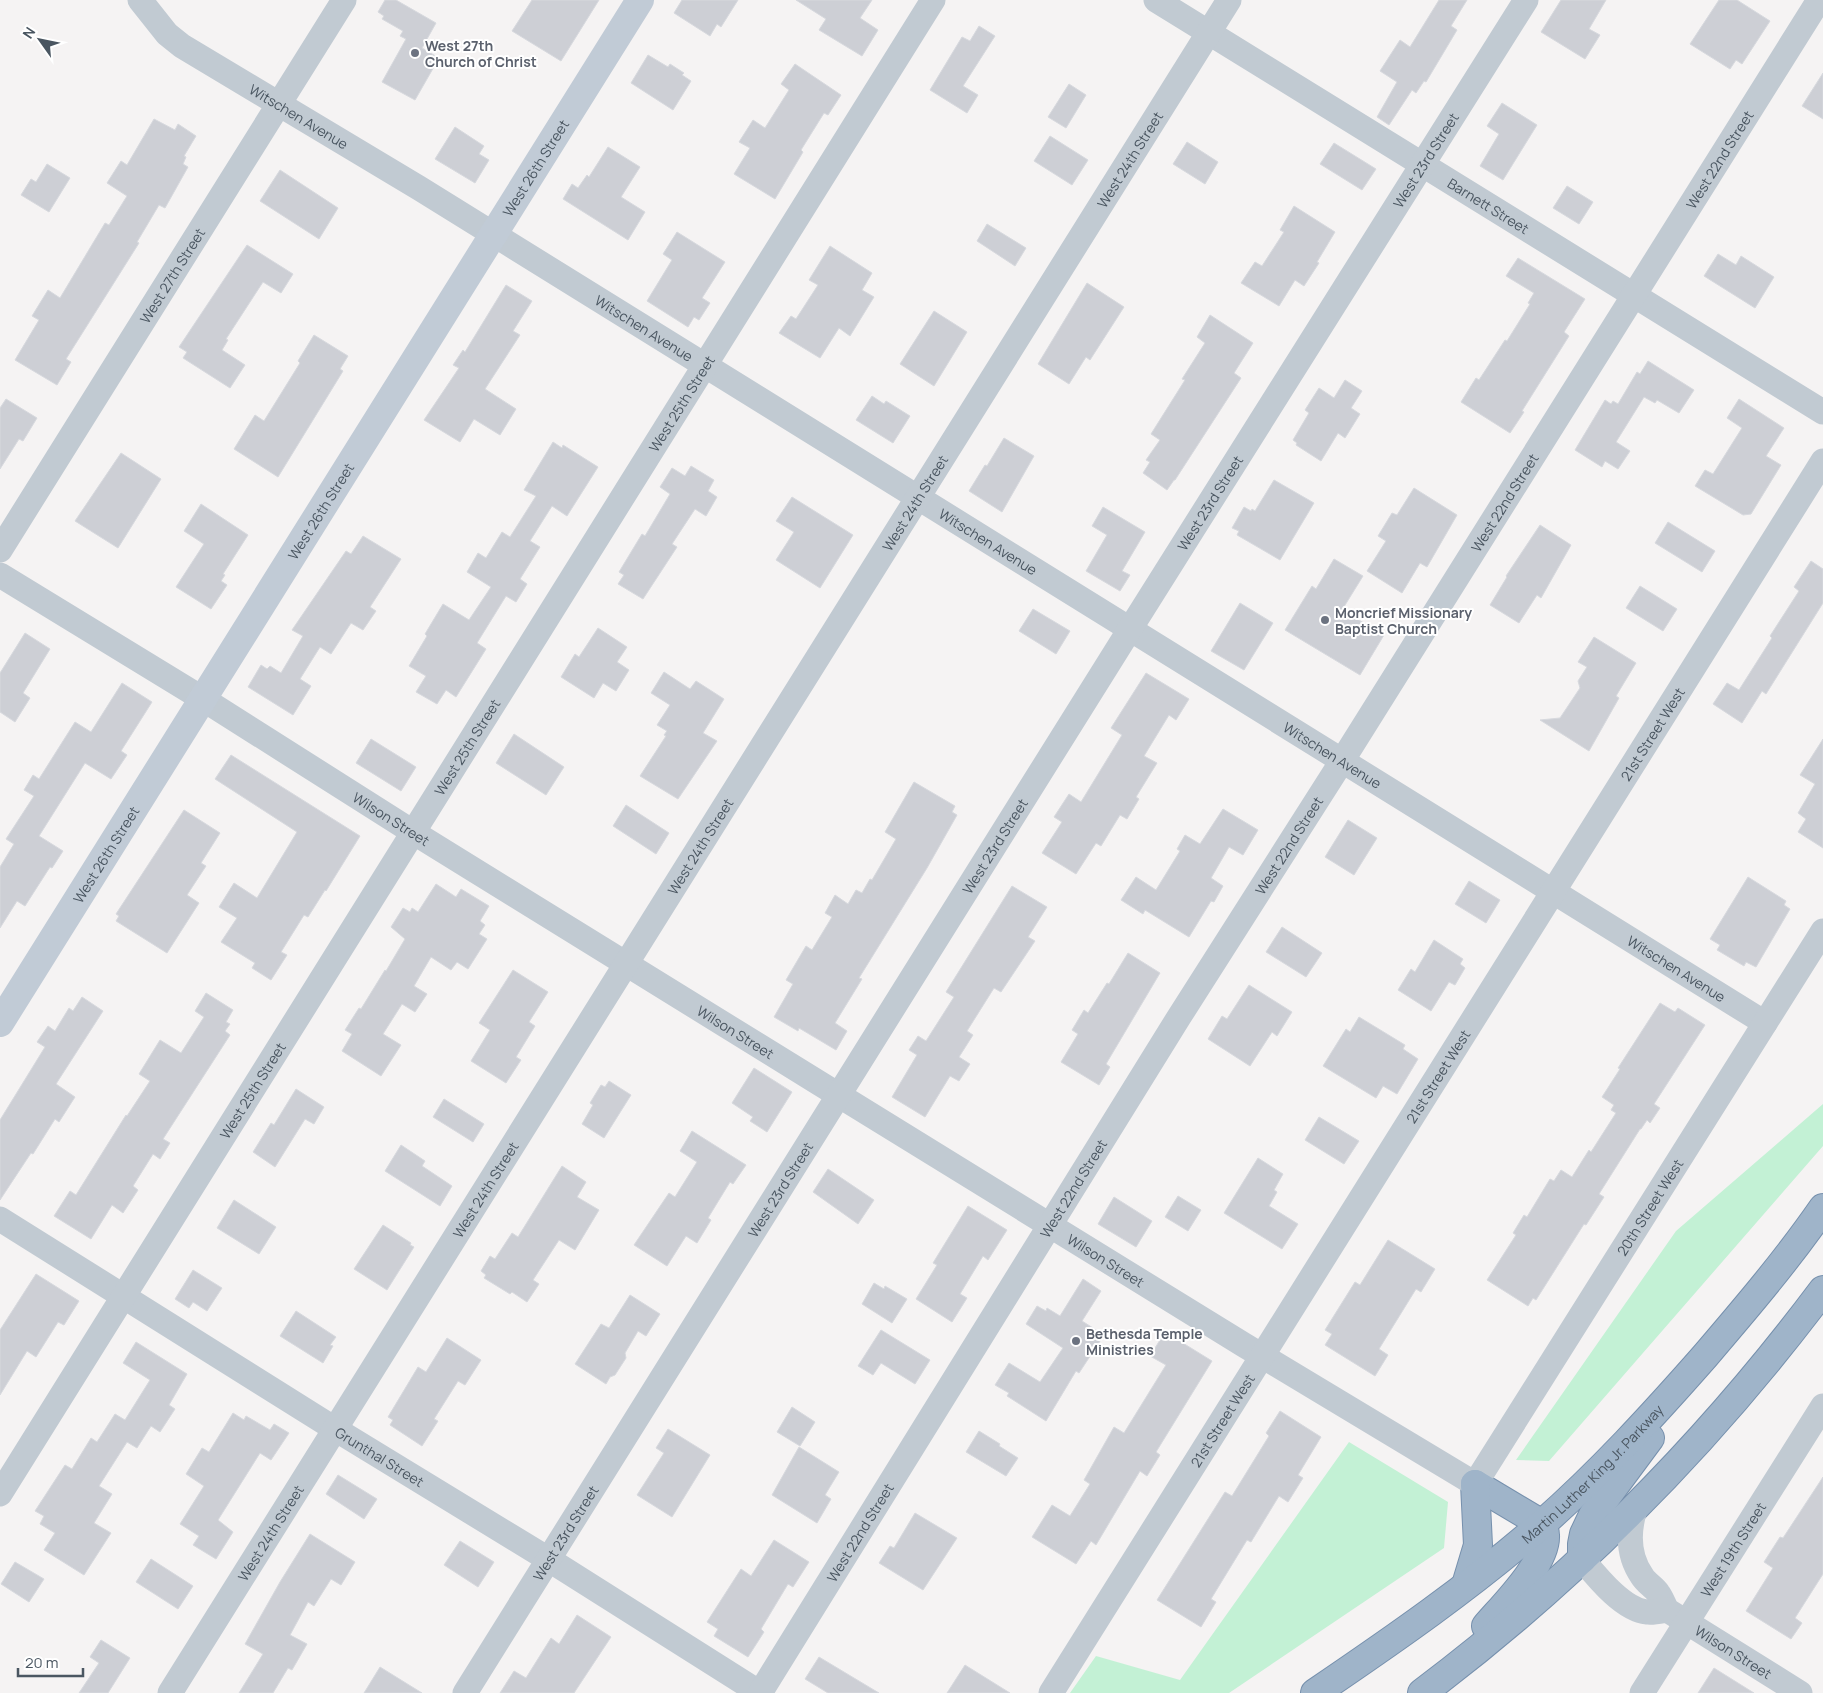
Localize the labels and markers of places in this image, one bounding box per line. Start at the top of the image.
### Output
place label: West 27th Church of Christ [425,36,537,71]
marker: West 27th Church of Christ [409,47,421,59]
place label: Moncrief Missionary Baptist Church [1335,603,1472,638]
marker: Moncrief Missionary Baptist Church [1319,614,1331,626]
place label: Bethesda Temple Ministries [1086,1324,1203,1359]
marker: Bethesda Temple Ministries [1070,1335,1082,1347]

